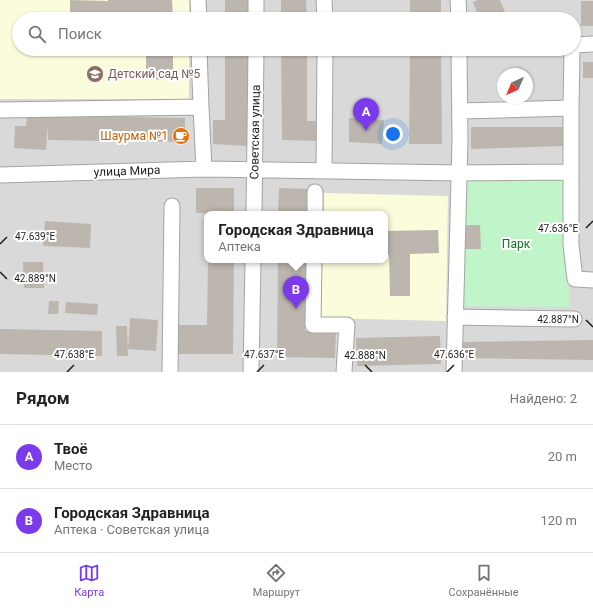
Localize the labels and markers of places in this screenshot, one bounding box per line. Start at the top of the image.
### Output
school or university icon: Детский сад №5 [85,64,105,84]
place label: Детский сад №5 [108,67,201,81]
pin: A [353,98,379,131]
cafe icon: Шаурма №1 [171,126,191,146]
place label: Шаурма №1 [100,129,168,143]
pin: B [283,276,309,309]

